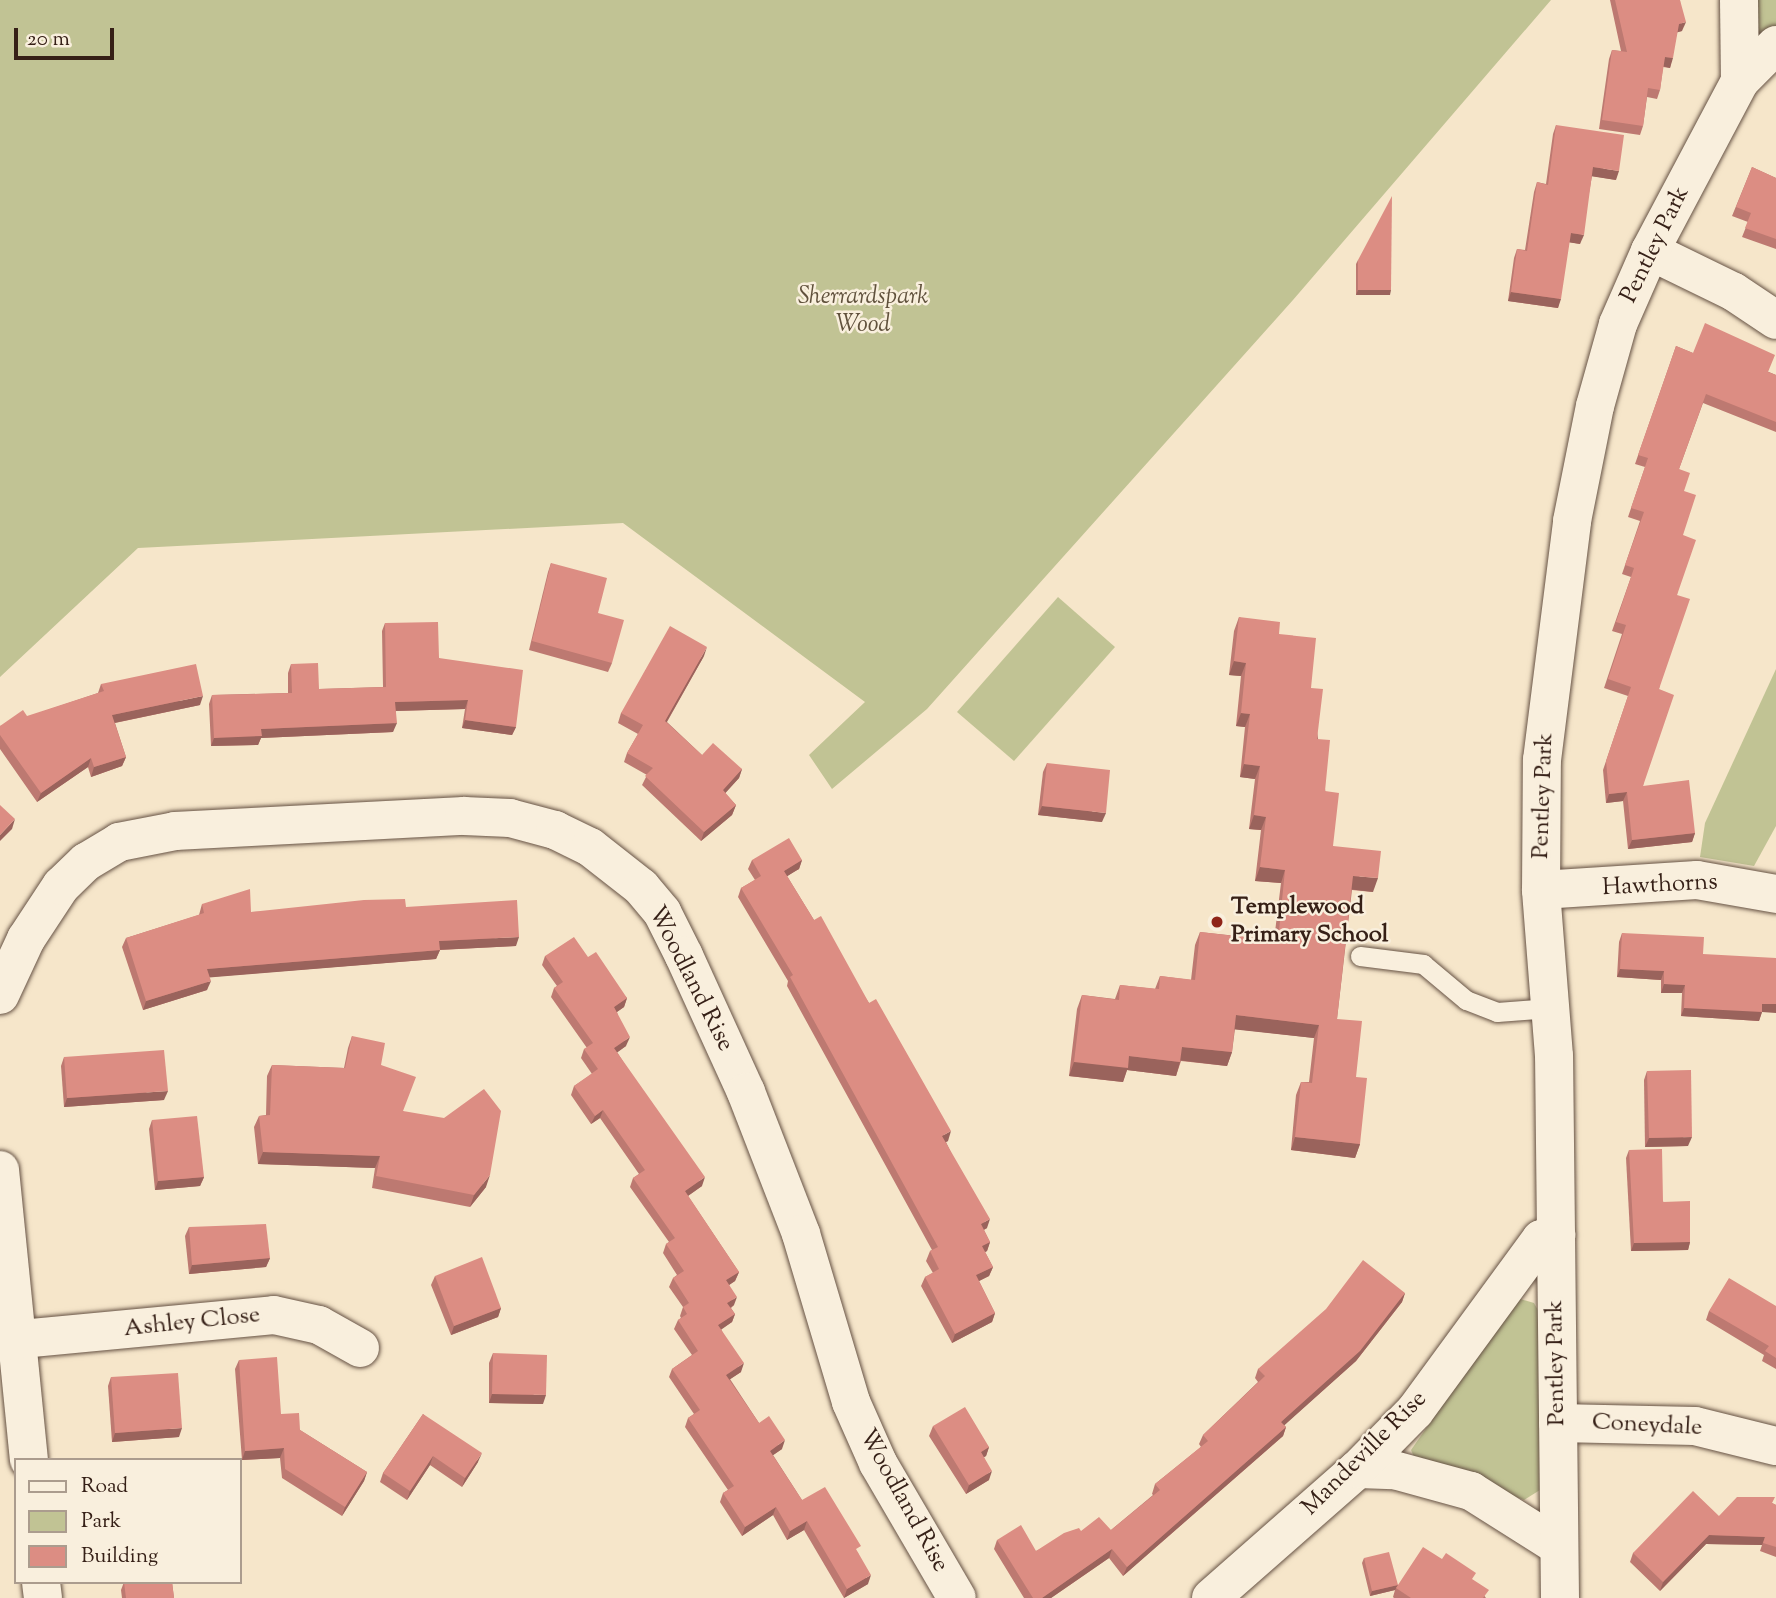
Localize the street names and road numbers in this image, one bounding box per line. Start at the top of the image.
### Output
street label: Pentley Park [1615,182,1697,308]
street label: Pentley Park [1527,732,1561,860]
street label: Hawthorns [1602,869,1718,903]
street label: Woodland Rise [641,902,739,1056]
street label: Pentley Park [1542,1300,1572,1426]
street label: Ashley Close [122,1302,262,1344]
street label: Mandeville Rise [1297,1386,1433,1522]
street label: Coneydale [1591,1409,1703,1443]
street label: Woodland Rise [852,1424,954,1578]

